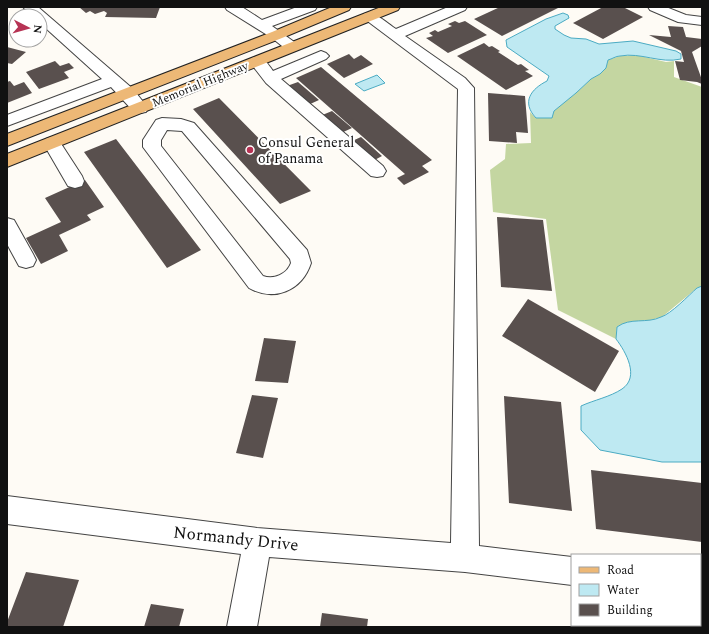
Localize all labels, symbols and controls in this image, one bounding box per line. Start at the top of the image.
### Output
north arrow [8,8,48,48]
text: N [29,24,46,34]
street label: Memorial Highway [149,56,252,112]
place label: Consul General of Panama [258,132,354,169]
marker: Consul General of Panama [245,145,255,155]
street label: Normandy Drive [172,519,300,558]
legend [571,554,701,626]
text: Road [607,561,634,580]
text: Water [607,581,639,600]
text: Building [607,601,653,620]

